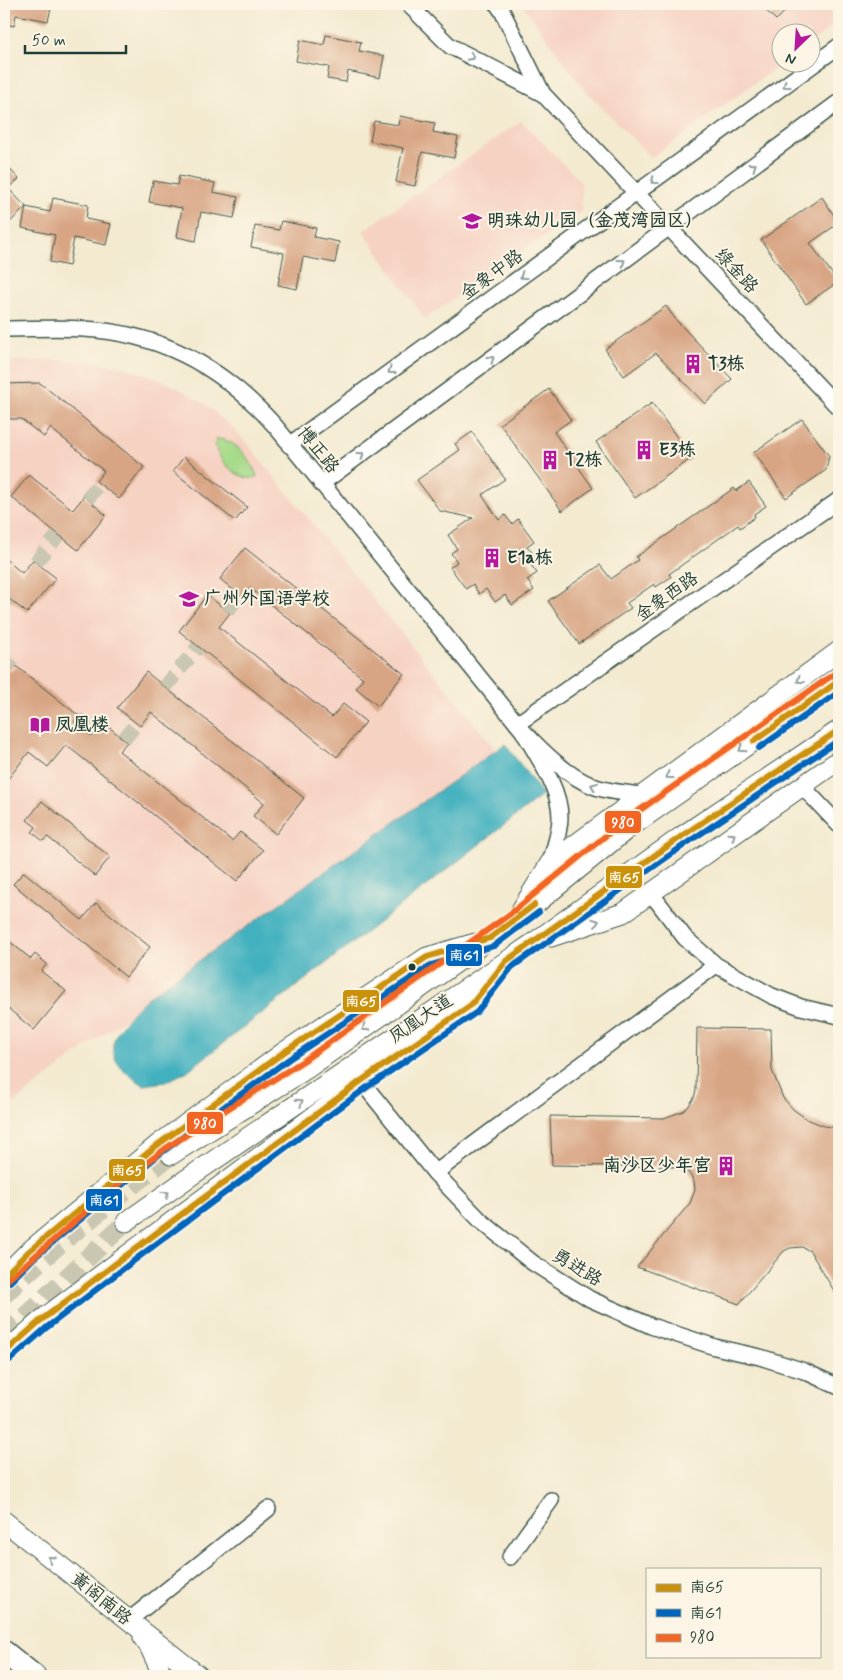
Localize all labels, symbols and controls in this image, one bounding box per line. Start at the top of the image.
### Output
scale bar [25,22,126,54]
north arrow [770,22,820,72]
text: 50 m [32,31,66,51]
text: N [783,49,799,69]
one-way arrow [466,51,475,61]
one-way arrow [782,79,792,88]
one-way arrow [747,163,756,171]
one-way arrow [650,175,660,184]
place label: 明珠幼儿园（金茂湾园区） [487,209,703,233]
school or university icon: 明珠幼儿园（金茂湾园区） [461,210,483,232]
street label: 绿金路 [709,243,763,299]
street label: 金象中路 [456,244,528,306]
one-way arrow [616,259,626,268]
one-way arrow [519,270,528,279]
place label: T3栋 [708,352,745,376]
building icon: T3栋 [682,353,704,375]
one-way arrow [485,356,494,364]
one-way arrow [387,365,397,374]
street label: 博正路 [292,421,344,479]
place label: E3栋 [659,438,696,462]
building icon: E3栋 [633,439,655,461]
place label: T2栋 [565,448,602,472]
building icon: T2栋 [539,449,561,471]
one-way arrow [355,452,364,461]
place label: E1a栋 [507,546,553,570]
building icon: E1a栋 [481,547,503,569]
street label: 金象西路 [631,567,703,627]
place label: 广州外国语学校 [204,587,330,611]
school or university icon: 广州外国语学校 [178,588,200,610]
one-way arrow [797,674,806,682]
place label: 凤凰楼 [55,713,109,737]
library icon: 凤凰楼 [29,714,51,736]
one-way arrow [738,743,748,752]
one-way arrow [666,770,675,778]
one-way arrow [591,782,599,792]
line badge: 980 [604,810,642,834]
text: 980 [612,814,634,832]
one-way arrow [727,832,736,842]
line badge: 南G5 [605,865,643,889]
text: 南G5 [608,869,640,887]
one-way arrow [591,918,600,928]
line badge: 南G1 [445,943,483,967]
text: 南G1 [449,947,479,965]
unlabelled marker [407,962,417,972]
line badge: 南G5 [342,989,380,1013]
street label: 凤凰大道 [384,989,458,1049]
text: 南G5 [345,993,377,1011]
one-way arrow [361,1022,371,1031]
one-way arrow [294,1099,304,1108]
line badge: 980 [186,1111,224,1135]
text: 980 [194,1115,216,1133]
place label: 南沙区少年宫 [603,1154,711,1178]
building icon: 南沙区少年宫 [715,1155,737,1177]
line badge: 南G5 [108,1158,146,1182]
text: 南G5 [111,1162,143,1180]
line badge: 南G1 [85,1188,123,1212]
one-way arrow [160,1191,170,1200]
text: 南G1 [89,1192,119,1210]
street label: 勇进路 [548,1244,606,1292]
one-way arrow [48,1557,57,1565]
street label: 黄阁南路 [65,1567,137,1631]
legend [646,1568,820,1658]
text: 南G5 [690,1578,724,1598]
text: 南G1 [690,1604,722,1624]
text: 980 [690,1628,715,1648]

